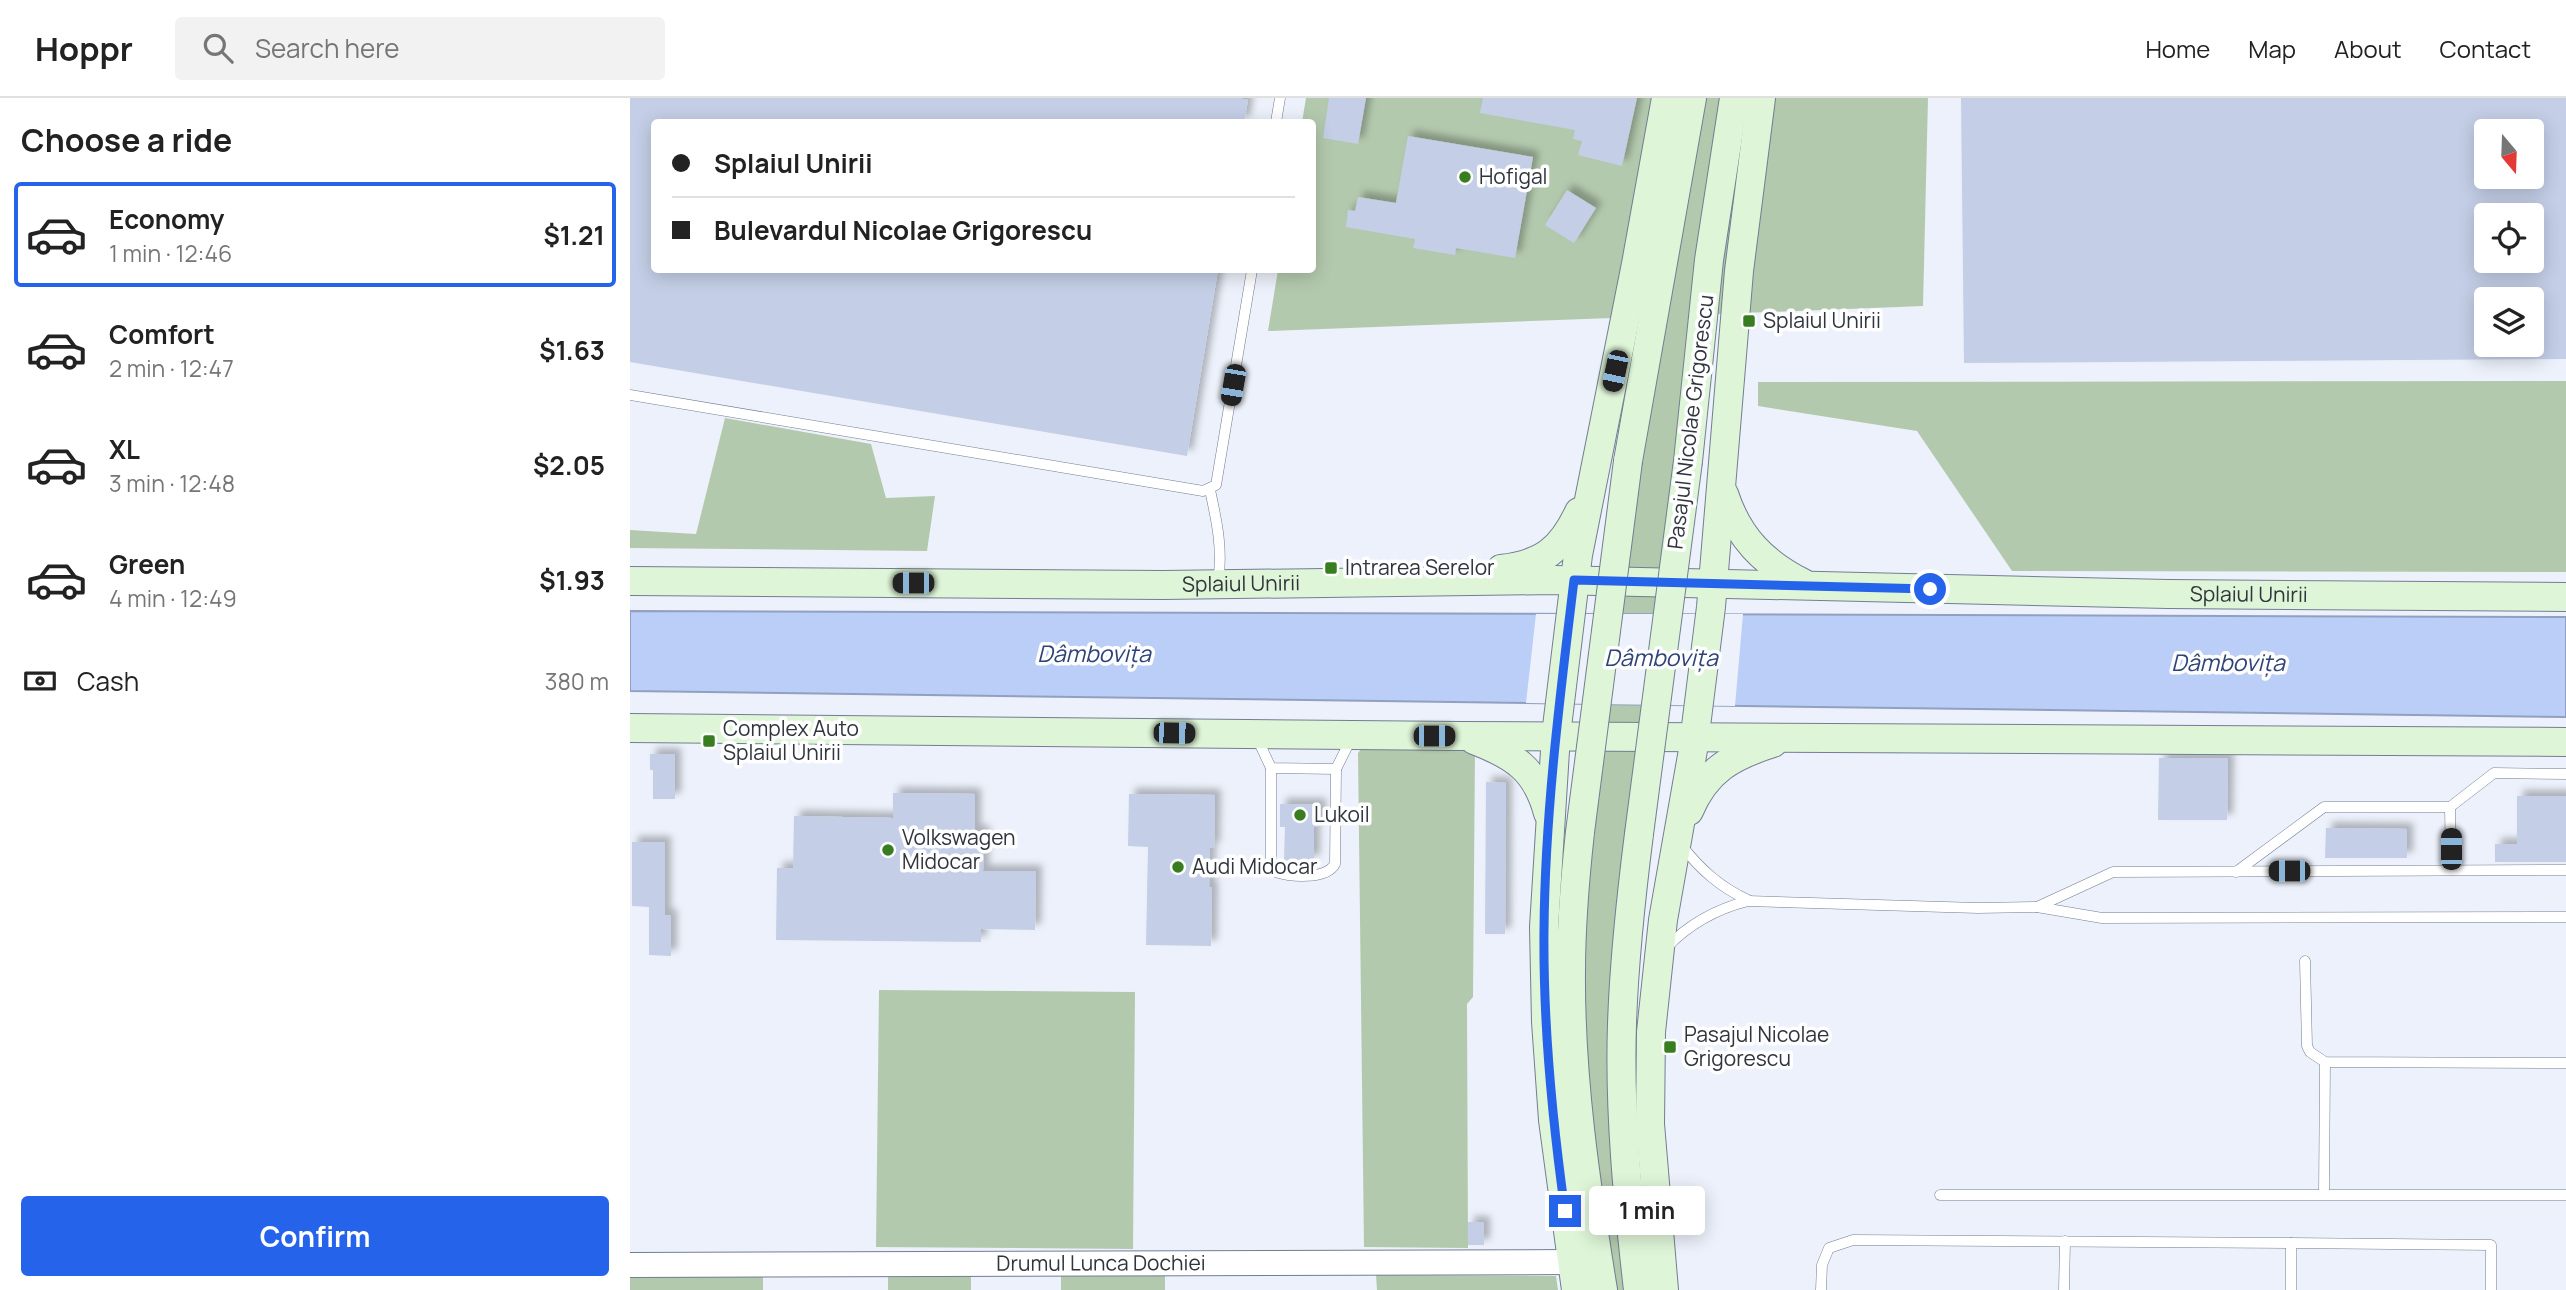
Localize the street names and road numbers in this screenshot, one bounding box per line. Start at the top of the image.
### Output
street label: Pasajul Nicolae Grigorescu [1660,293,1720,551]
street label: Splaiul Unirii [1182,568,1300,598]
street label: Splaiul Unirii [2190,579,2308,608]
street label: Drumul Lunca Dochiei [996,1248,1206,1277]

